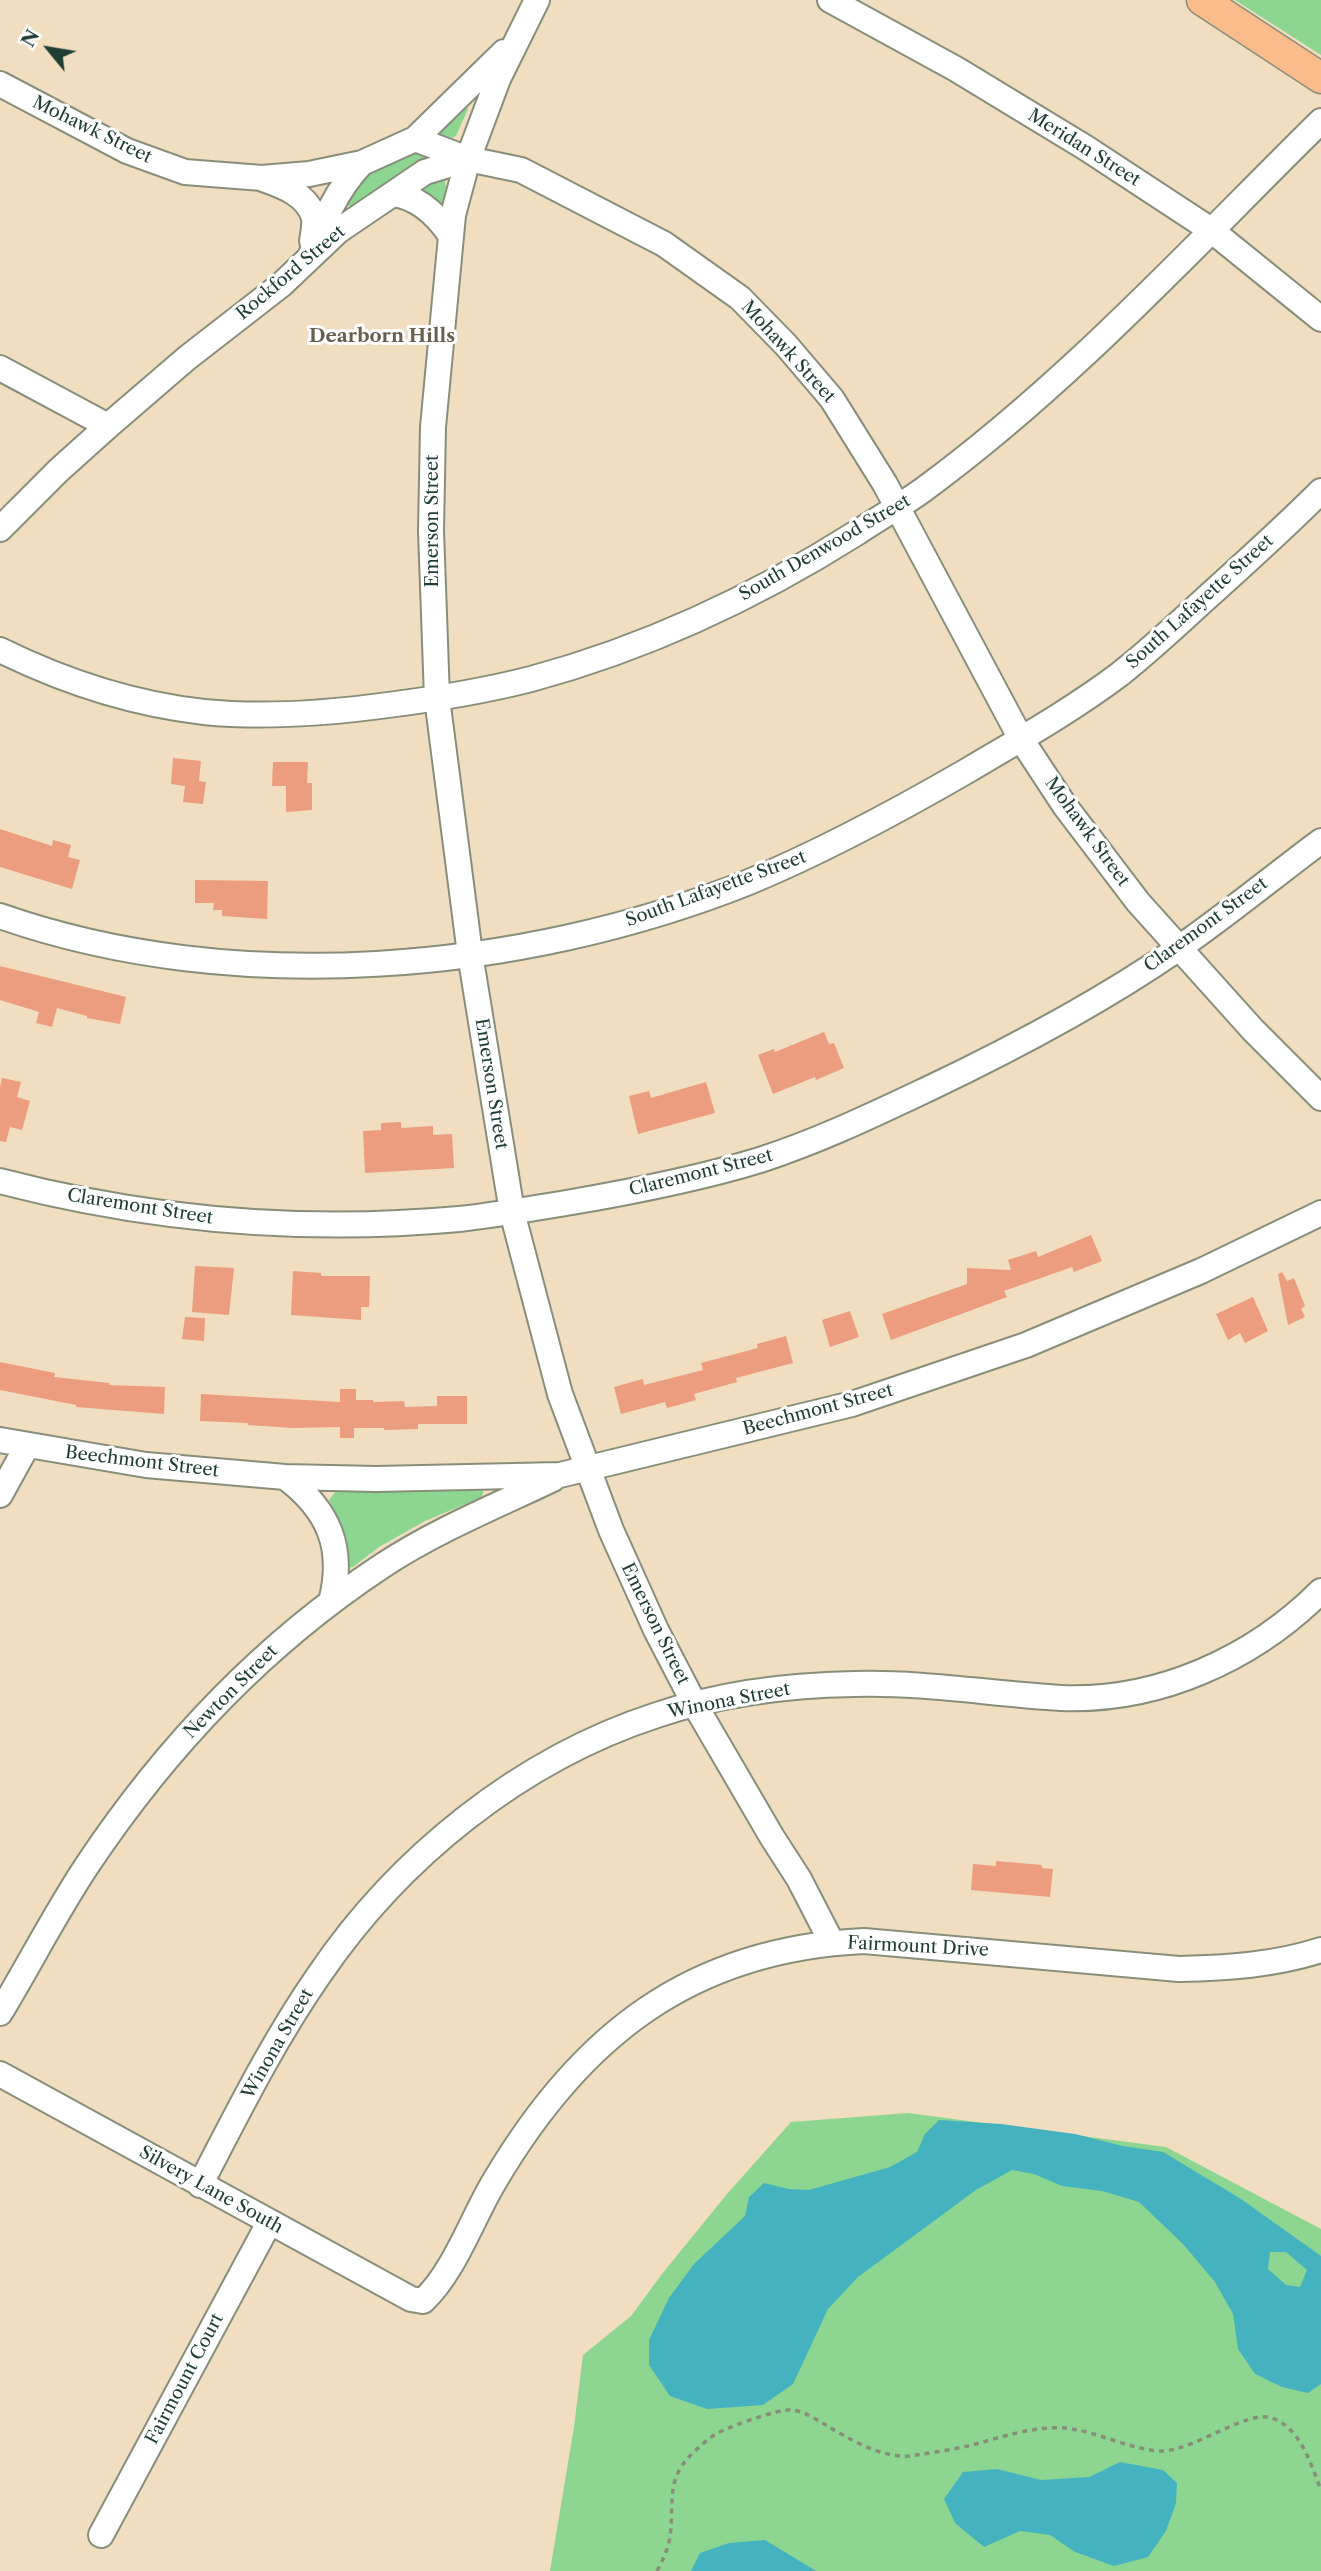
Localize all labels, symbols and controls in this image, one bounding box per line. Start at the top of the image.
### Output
north arrow [14,14,84,84]
text: N [16,25,44,51]
street label: Mohawk Street [29,92,155,168]
street label: Meridan Street [1024,105,1144,191]
street label: Rockford Street [232,221,350,325]
street label: Mohawk Street [736,296,840,408]
district label: Dearborn Hills [309,326,455,348]
street label: Emerson Street [422,455,444,587]
street label: South Denwood Street [736,490,914,606]
street label: South Lafayette Street [1122,530,1278,674]
street label: Mohawk Street [1040,773,1134,891]
street label: South Lafayette Street [623,846,809,932]
street label: Claremont Street [1140,873,1272,977]
street label: Emerson Street [470,1017,512,1151]
street label: Claremont Street [627,1145,775,1201]
street label: Claremont Street [66,1185,214,1229]
street label: Beechmont Street [740,1380,896,1440]
street label: Beechmont Street [64,1442,220,1482]
street label: Emerson Street [616,1560,694,1688]
street label: Newton Street [180,1641,282,1743]
street label: Winona Street [666,1679,792,1723]
street label: Fairmount Drive [847,1933,989,1961]
street label: Winona Street [238,1985,318,2103]
street label: Silvery Lane South [135,2141,287,2239]
street label: Fairmount Court [141,2310,229,2448]

